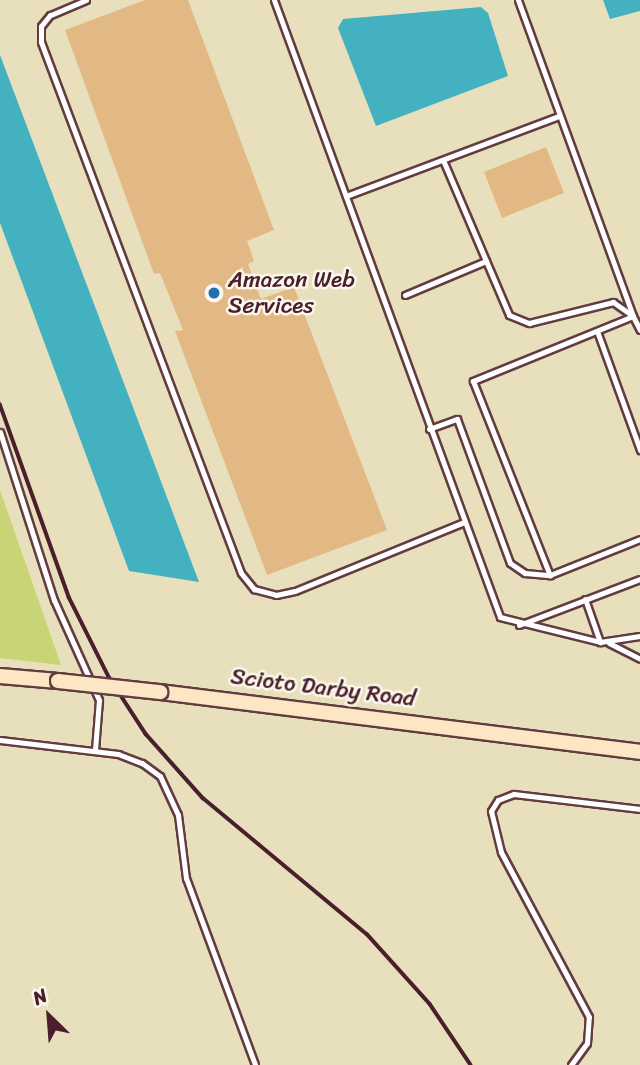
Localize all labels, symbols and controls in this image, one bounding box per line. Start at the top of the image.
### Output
place label: Amazon Web Services [228,266,356,320]
marker: Amazon Web Services [206,285,222,301]
street label: Scioto Darby Road [229,663,417,713]
text: N [27,979,53,1014]
north arrow [14,981,84,1051]

